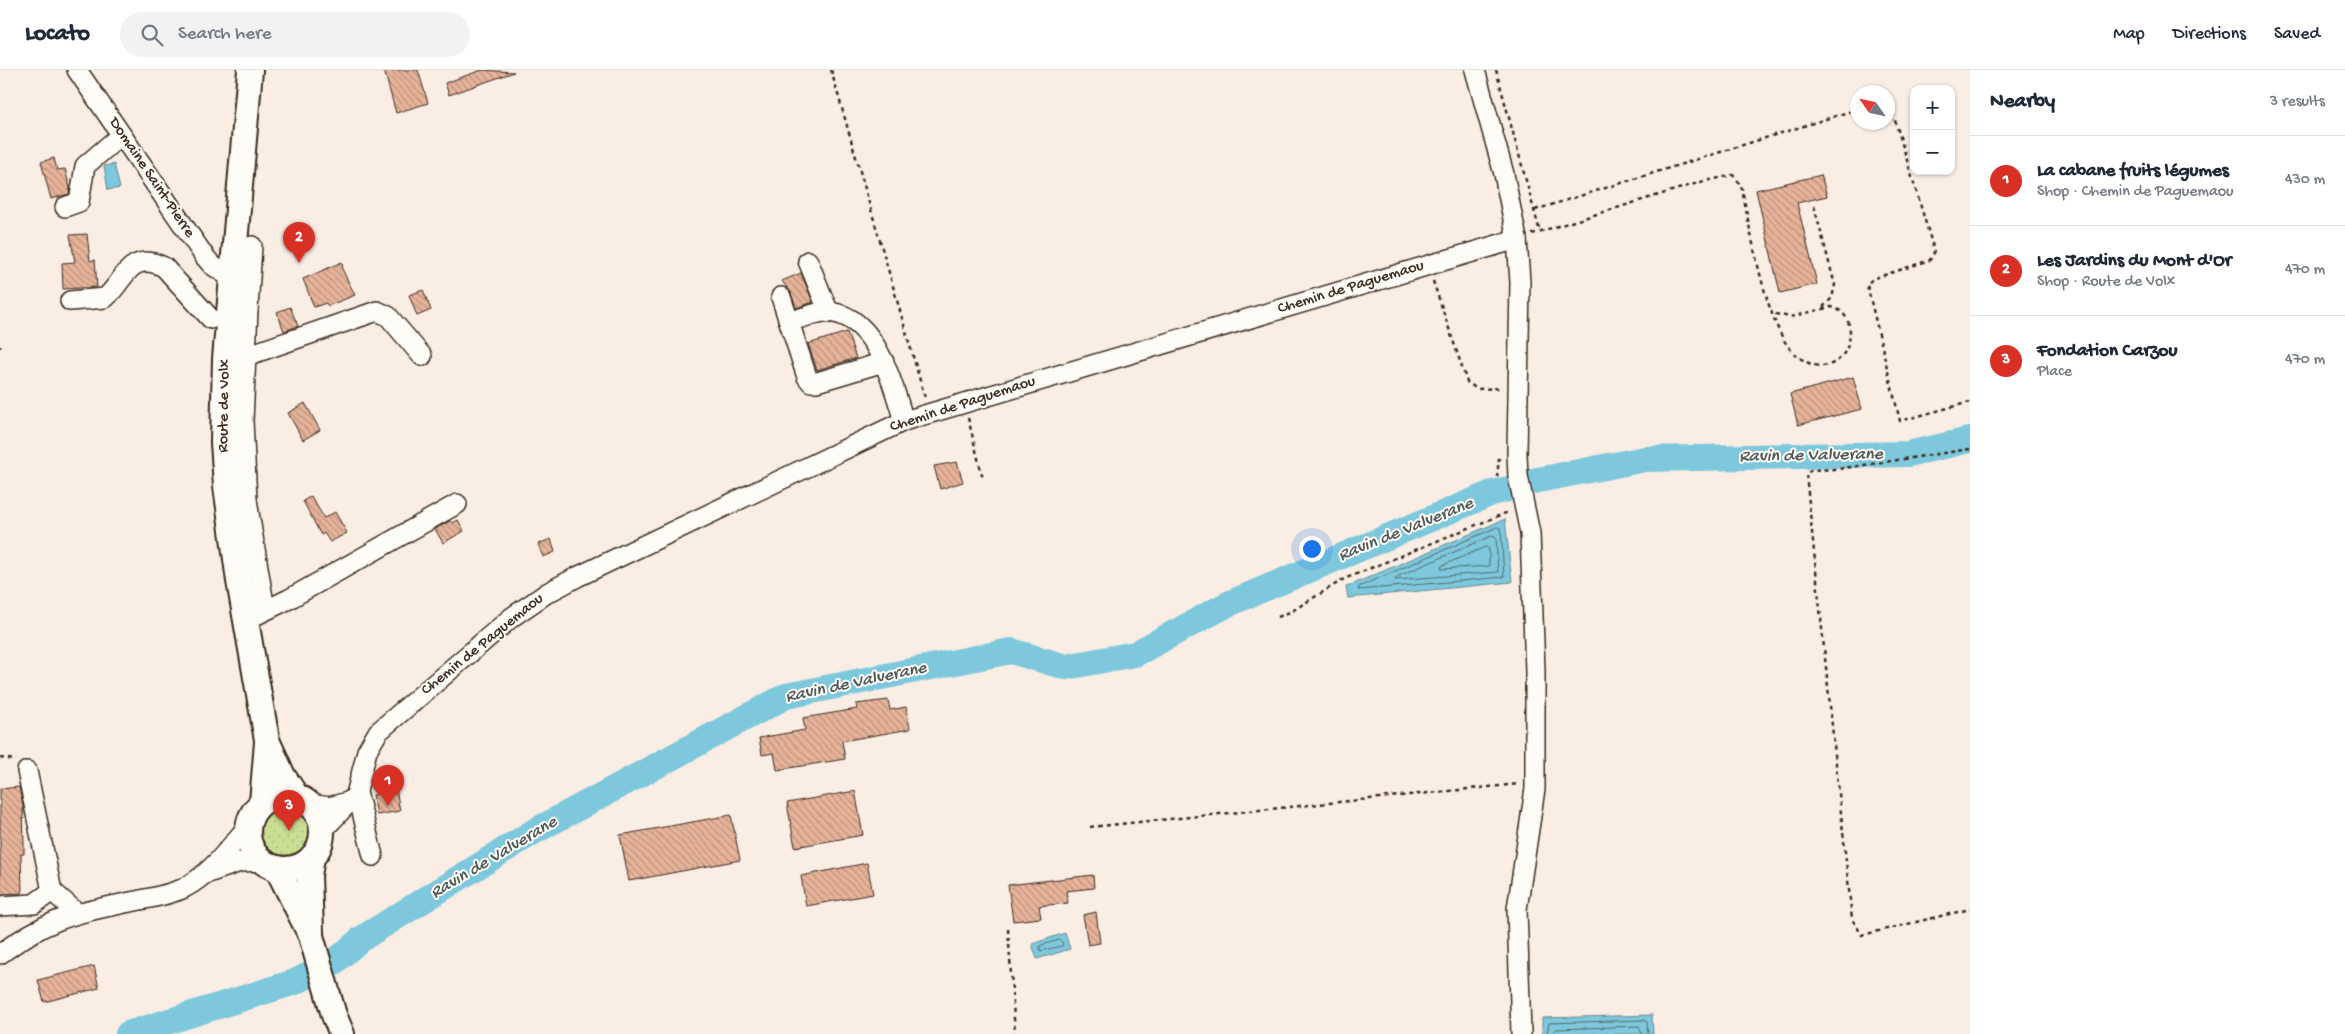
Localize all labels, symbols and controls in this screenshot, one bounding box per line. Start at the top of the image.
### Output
search box [120,12,470,57]
text: Locato [25,20,90,49]
icon: search [138,21,166,49]
text: Search here [178,23,272,46]
text: Map [2113,24,2145,45]
text: Directions [2173,24,2246,45]
text: Saved [2274,24,2320,45]
north arrow [1850,85,1895,130]
map controls [1910,85,1955,175]
button: + [1910,85,1955,130]
text: Nearby [1990,90,2055,115]
text: 3 results [2270,93,2325,112]
street label: Domaine Saint-Pierre [103,113,199,242]
button: − [1910,130,1955,175]
text: La cabane fruits légumes [2037,160,2229,183]
text: 1 [2003,171,2009,190]
text: 430 m [2285,171,2325,190]
text: Shop · Chemin de Paguemaou [2037,183,2234,202]
pin: 2 [283,222,315,263]
text: Les Jardins du Mont d'Or [2037,250,2231,273]
street label: Chemin de Paguemaou [1276,257,1427,319]
text: 2 [2002,261,2010,280]
text: 470 m [2285,261,2325,280]
text: Shop · Route de Volx [2037,273,2175,292]
text: Fondation Carzou [2037,340,2177,363]
text: 3 [2002,351,2010,370]
text: 470 m [2285,351,2325,370]
street label: Route de Volx [215,359,235,453]
text: Place [2037,363,2072,382]
street label: Chemin de Paguemaou [888,372,1039,437]
water label: Ravin de Valverane [1739,444,1884,468]
water label: Ravin de Valverane [1336,493,1477,567]
your location [1299,536,1325,562]
street label: Chemin de Paguemaou [418,590,548,700]
water label: Ravin de Valverane [784,658,929,708]
pin: 1 [372,765,404,806]
pin: 3 [273,790,305,831]
water label: Ravin de Valverane [427,812,562,904]

